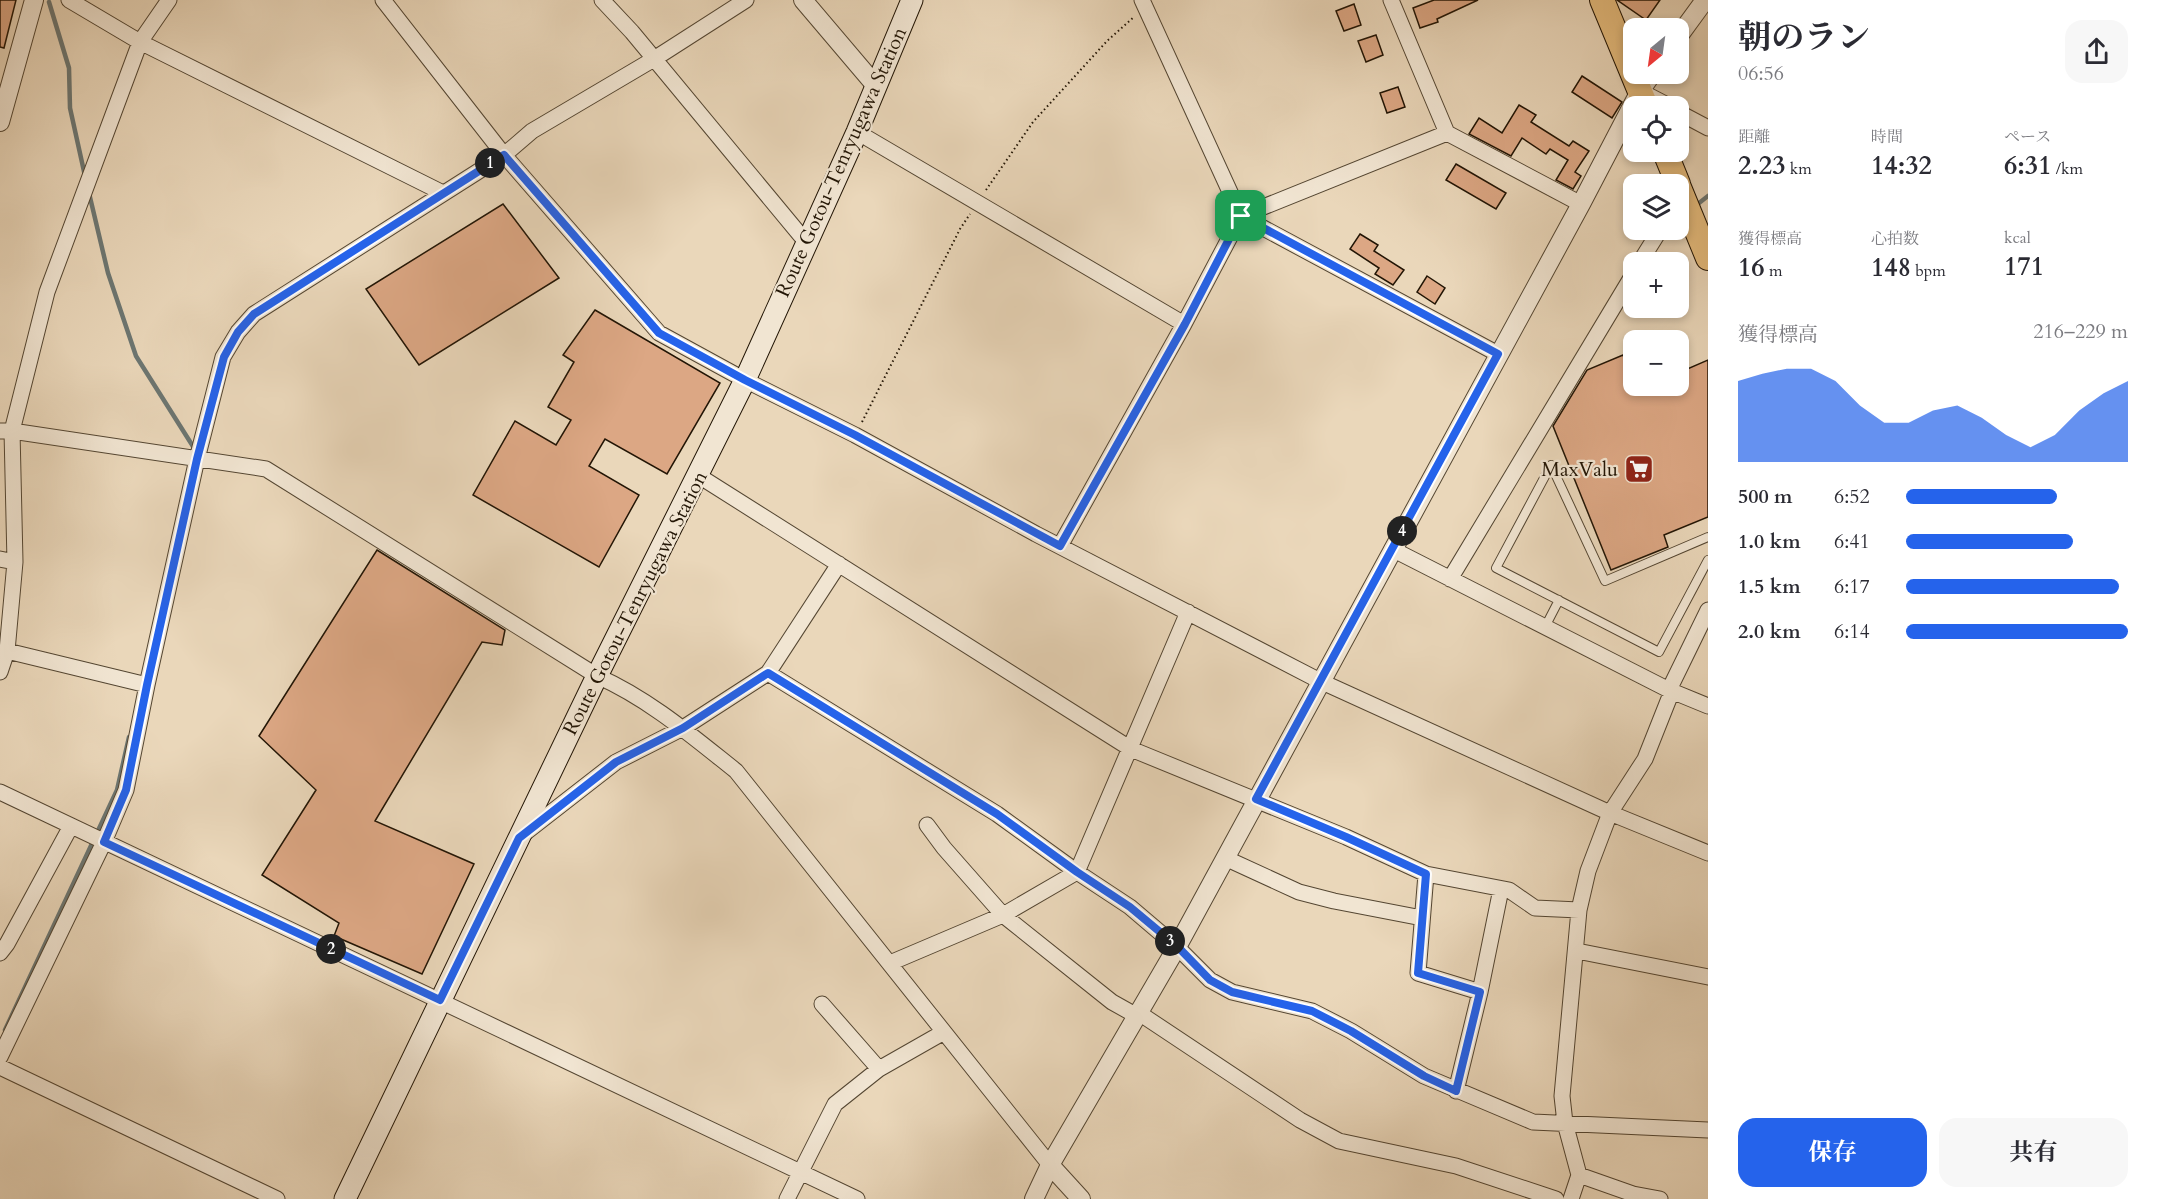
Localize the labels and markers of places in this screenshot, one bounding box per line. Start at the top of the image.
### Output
pin: 1 [475,148,505,178]
pin [1215,190,1266,241]
supermarket icon: MaxValu [1623,453,1655,485]
place label: MaxValu [1541,456,1618,483]
pin: 4 [1387,516,1417,546]
pin: 3 [1155,926,1185,956]
pin: 2 [316,934,346,964]

